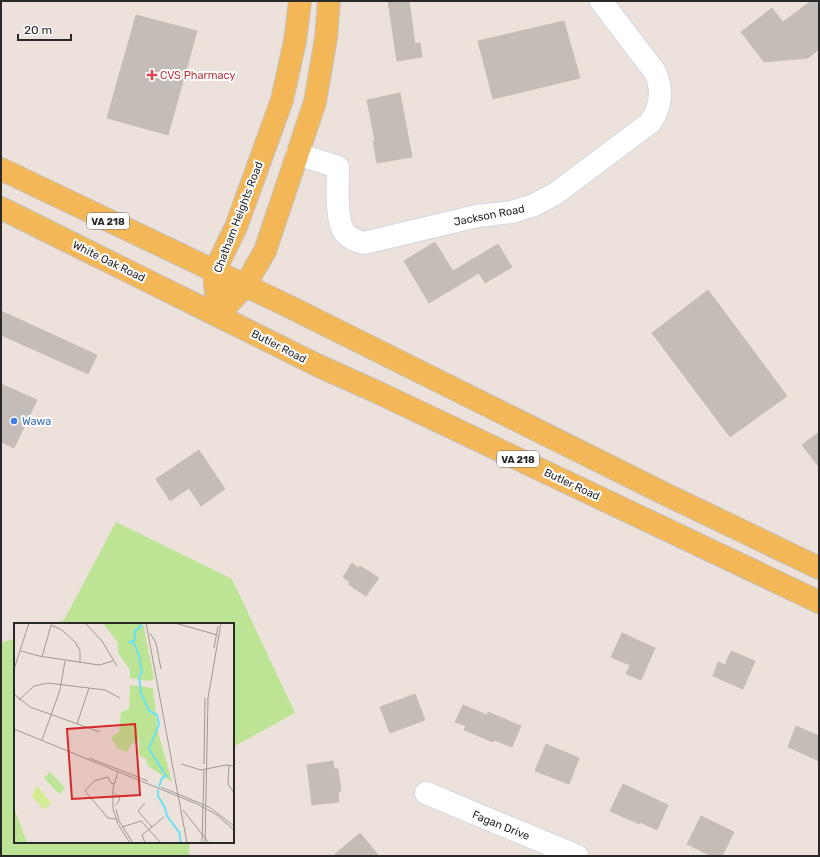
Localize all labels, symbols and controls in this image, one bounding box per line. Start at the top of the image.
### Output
scale bar [18,16,71,42]
text: 20 m [24,23,52,37]
place label: CVS Pharmacy [160,69,235,82]
marker: CVS Pharmacy [147,70,157,80]
street label: Chatham Heights Road [211,160,266,275]
street label: Jackson Road [453,202,526,229]
road number: VA 218 [87,213,129,229]
street label: White Oak Road [70,238,147,285]
street label: Butler Road [249,327,308,366]
place label: Wawa [22,415,51,428]
marker: Wawa [9,416,19,426]
road number: VA 218 [497,451,539,467]
street label: Butler Road [542,466,602,503]
inset map [14,623,234,843]
street label: Fagan Drive [470,808,531,843]

